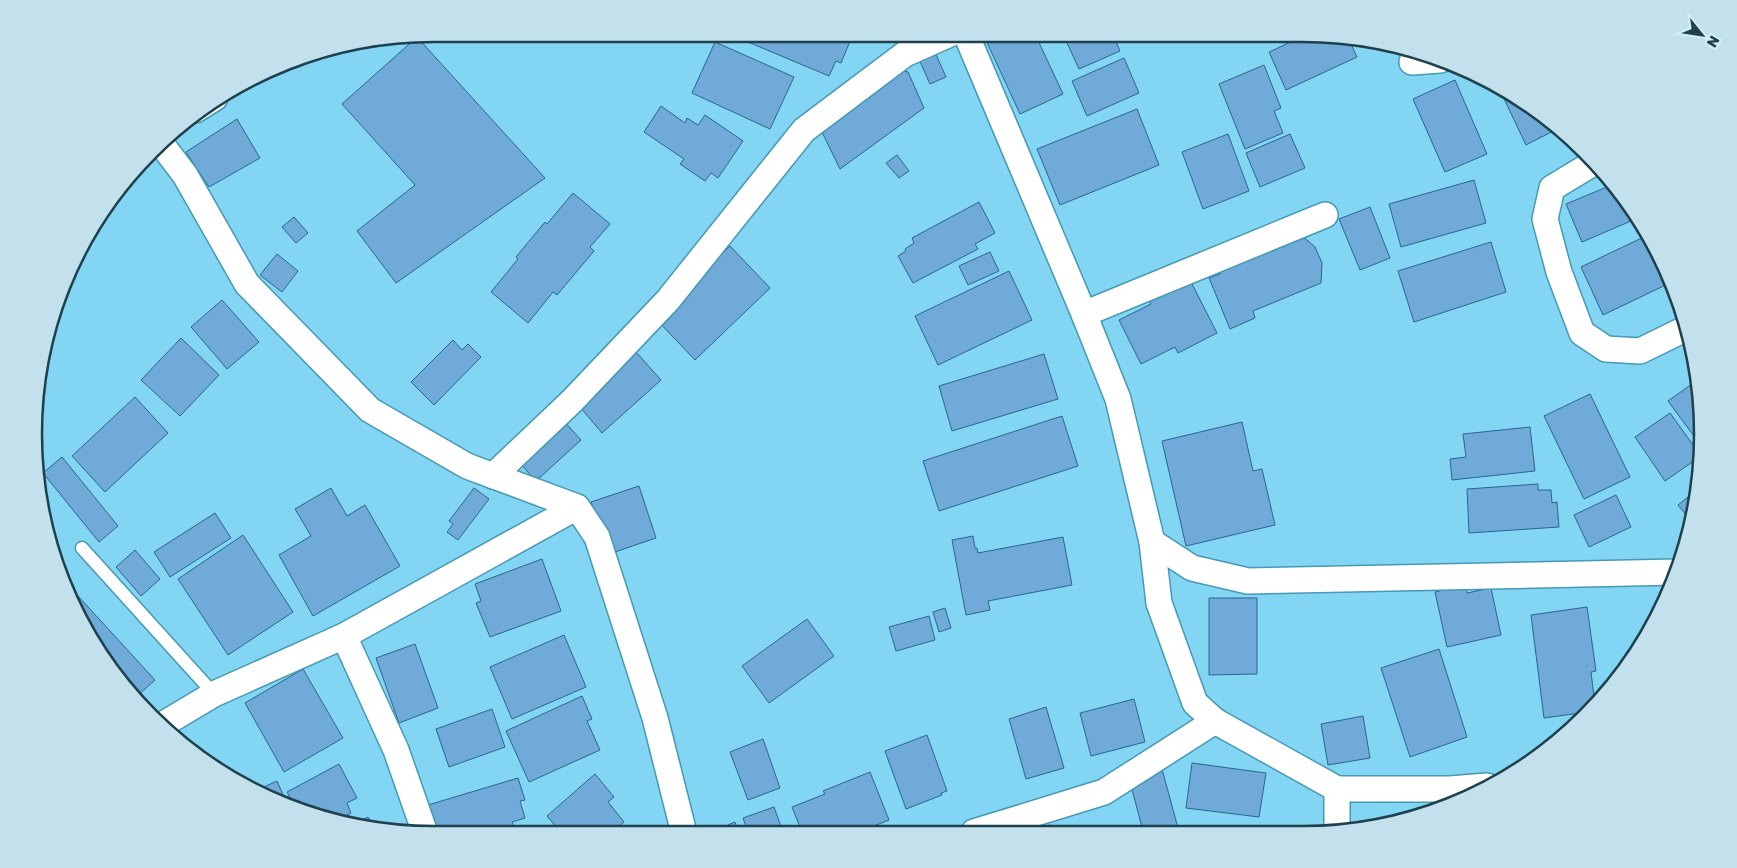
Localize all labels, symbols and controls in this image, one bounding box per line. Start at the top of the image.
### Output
north arrow [1677,10,1727,60]
text: N [1704,33,1724,51]

